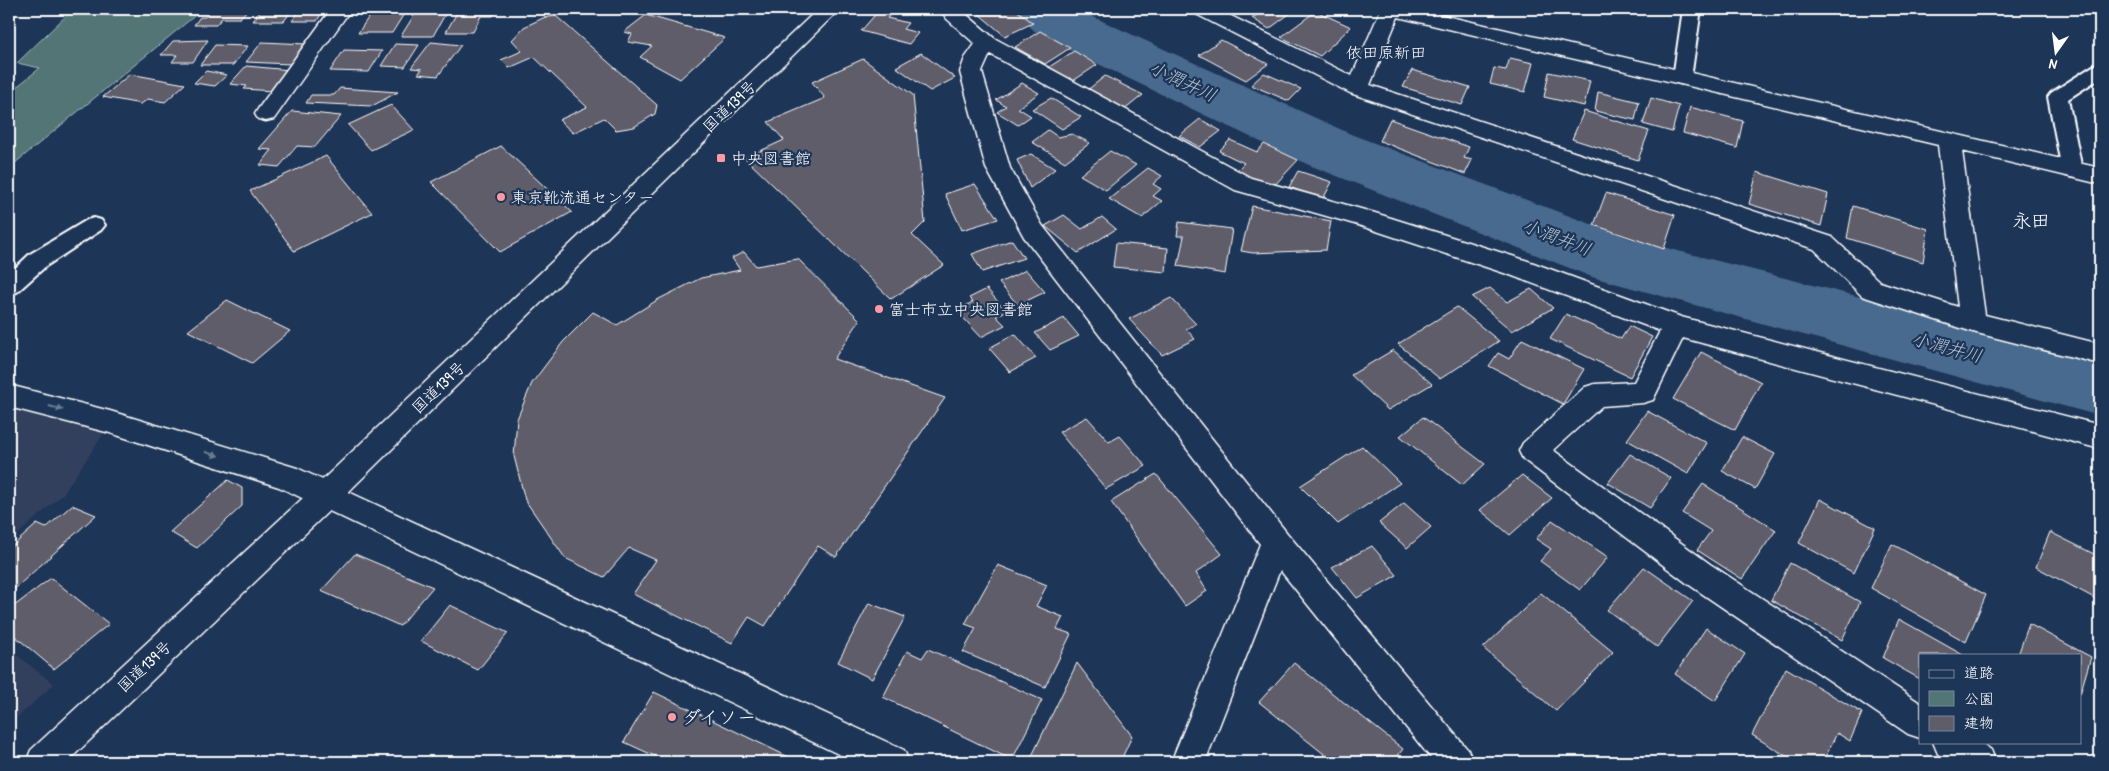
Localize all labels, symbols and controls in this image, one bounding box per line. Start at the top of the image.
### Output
north arrow [2032,28,2082,78]
district label: 依田原新田 [1346,41,1426,63]
water label: 小潤井川 [1145,54,1221,108]
text: N [2046,55,2059,75]
street label: 国道139号 [697,75,761,137]
place label: 中央図書館 [731,147,811,169]
marker: 中央図書館 [715,152,727,164]
place label: 東京靴流通センター [511,186,654,208]
marker: 東京靴流通センター [495,191,507,203]
district label: 永田 [2012,207,2050,233]
water label: 小潤井川 [1519,212,1595,262]
place label: 富士市立中央図書館 [889,298,1033,320]
marker: 富士市立中央図書館 [873,303,885,315]
water label: 小潤井川 [1909,326,1985,368]
street label: 国道139号 [406,356,470,418]
one-way arrow [48,404,63,412]
one-way arrow [204,450,219,458]
street label: 国道139号 [112,635,176,697]
legend [1919,654,2082,744]
text: 道路 [1964,662,1994,683]
text: 公園 [1964,688,1994,709]
place label: ダイソー [682,704,756,730]
marker: ダイソー [666,711,678,723]
text: 建物 [1964,712,1994,733]

